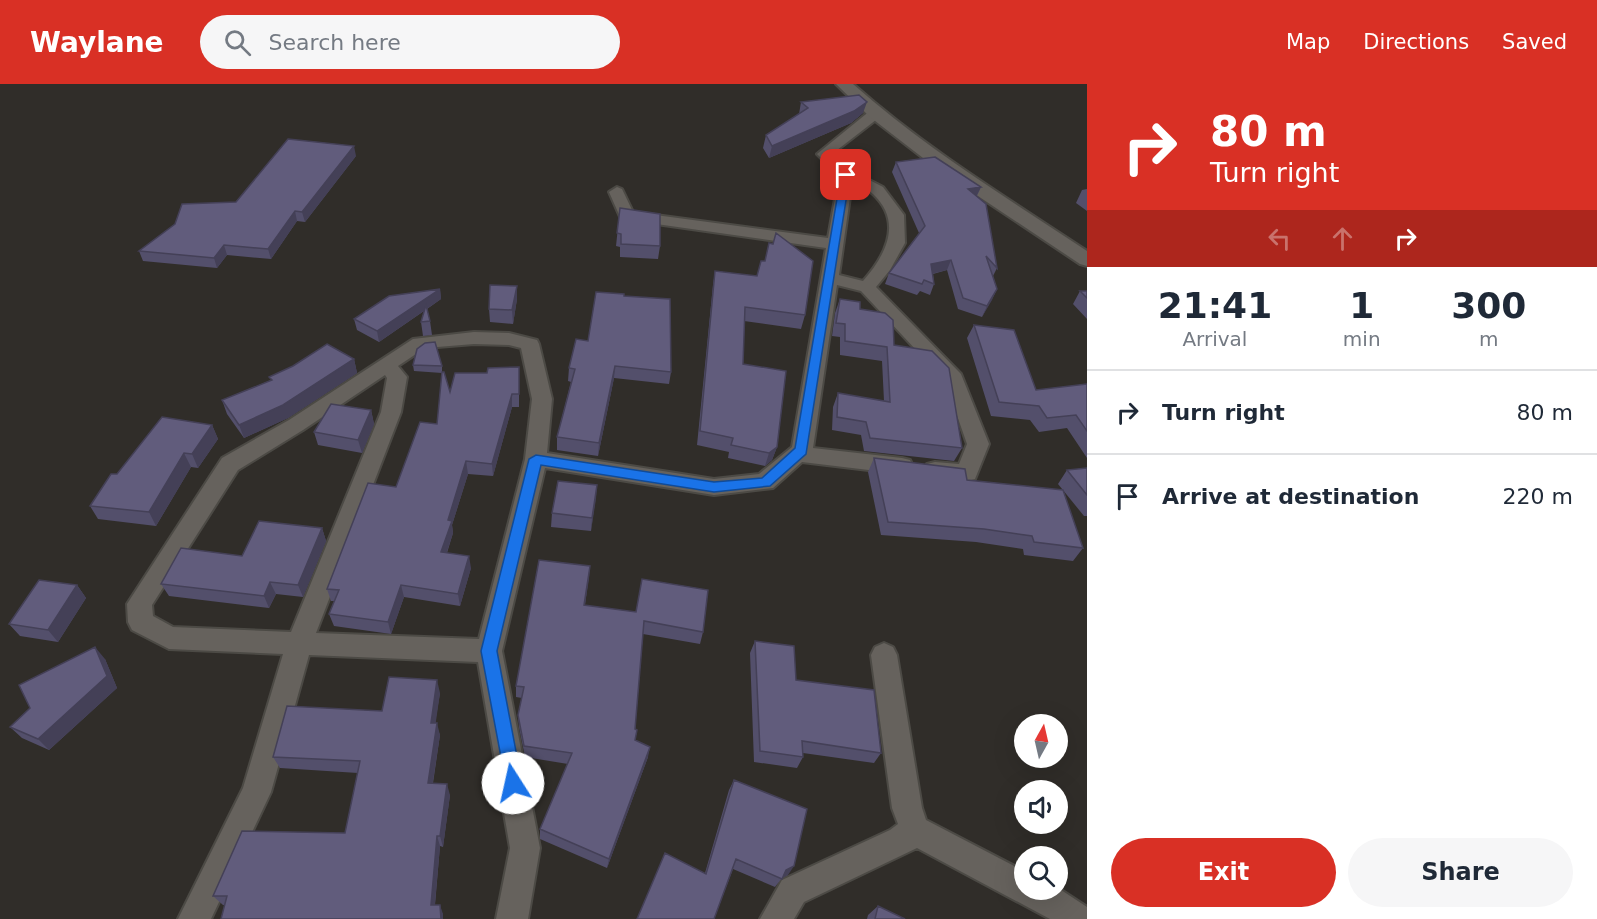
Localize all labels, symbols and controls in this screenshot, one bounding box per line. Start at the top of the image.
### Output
search box [200,15,620,69]
text: Waylane [30,26,164,59]
icon: search [221,26,254,59]
text: Search here [269,30,401,55]
text: Map [1286,30,1330,54]
text: Directions [1363,30,1469,54]
text: Saved [1502,30,1567,54]
text: 80 m [1210,107,1327,156]
icon: right [1111,108,1189,186]
pin [820,149,871,200]
text: Turn right [1210,157,1339,188]
icon: arrive [829,158,862,191]
icon: left [1263,222,1296,255]
icon: ahead [1326,222,1359,255]
icon: right [1389,222,1422,255]
text: 21:41 [1158,285,1272,326]
text: 1 [1349,285,1374,326]
text: 300 [1451,285,1526,326]
text: Arrival [1182,327,1247,351]
text: min [1343,327,1381,351]
text: m [1479,327,1499,351]
icon: right [1111,396,1144,429]
text: Turn right [1162,400,1285,425]
text: 80 m [1517,400,1573,425]
icon: arrive [1111,480,1144,513]
text: Arrive at destination [1162,484,1419,509]
text: 220 m [1503,484,1573,509]
north arrow [1014,714,1068,768]
map controls [1014,714,1068,900]
position arrow [481,751,545,815]
button: sound [1014,780,1068,834]
button: Exit [1111,838,1336,907]
button: Share [1348,838,1573,907]
button: search [1014,846,1068,900]

